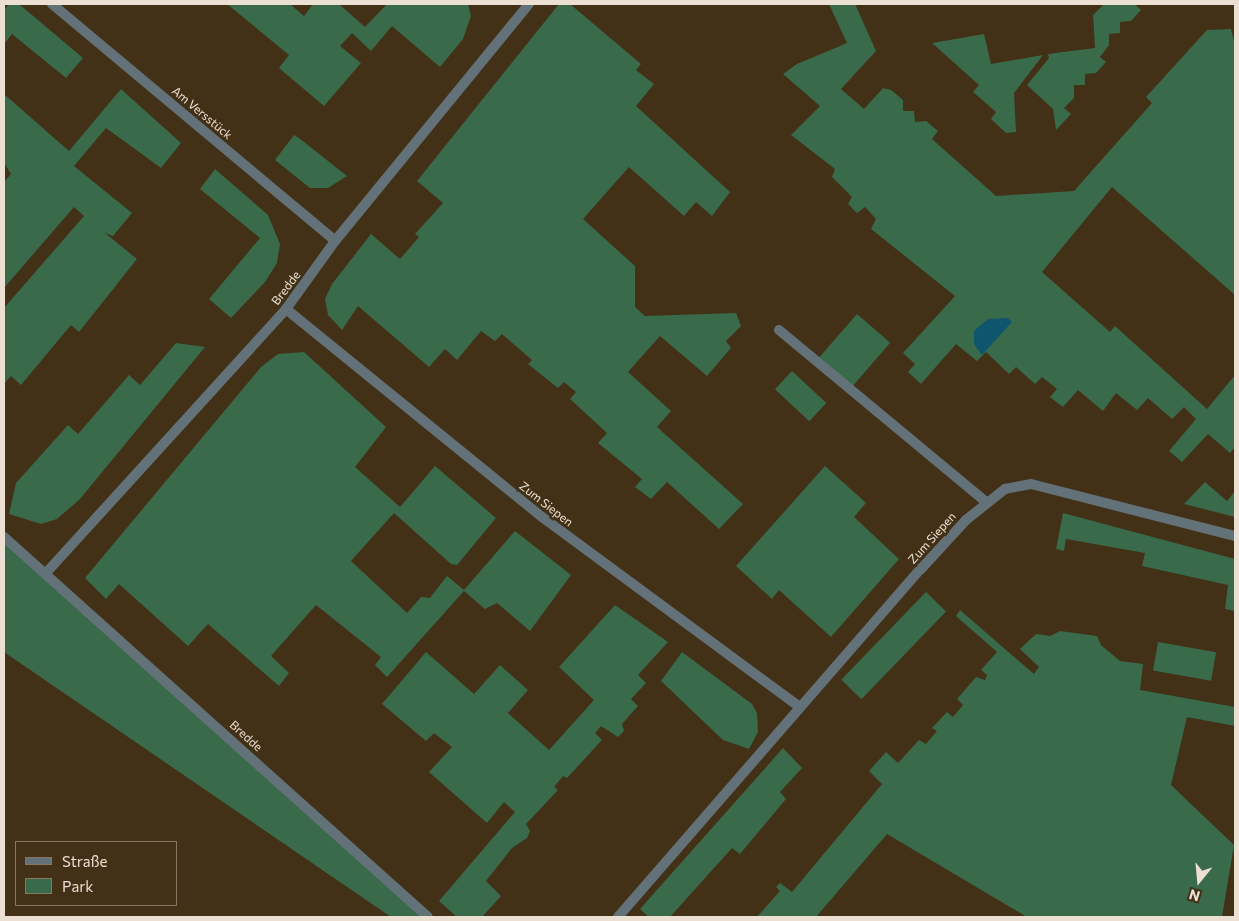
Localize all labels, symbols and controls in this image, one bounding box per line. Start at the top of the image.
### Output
street label: Am Versstück [169,84,235,142]
street label: Bredde [269,268,303,308]
street label: Zum Siepen [516,479,576,529]
street label: Zum Siepen [905,509,959,567]
street label: Bredde [227,718,265,754]
legend [15,841,178,906]
text: Straße [62,852,108,870]
north arrow [1174,856,1224,906]
text: Park [62,877,93,895]
text: N [1187,886,1202,905]

